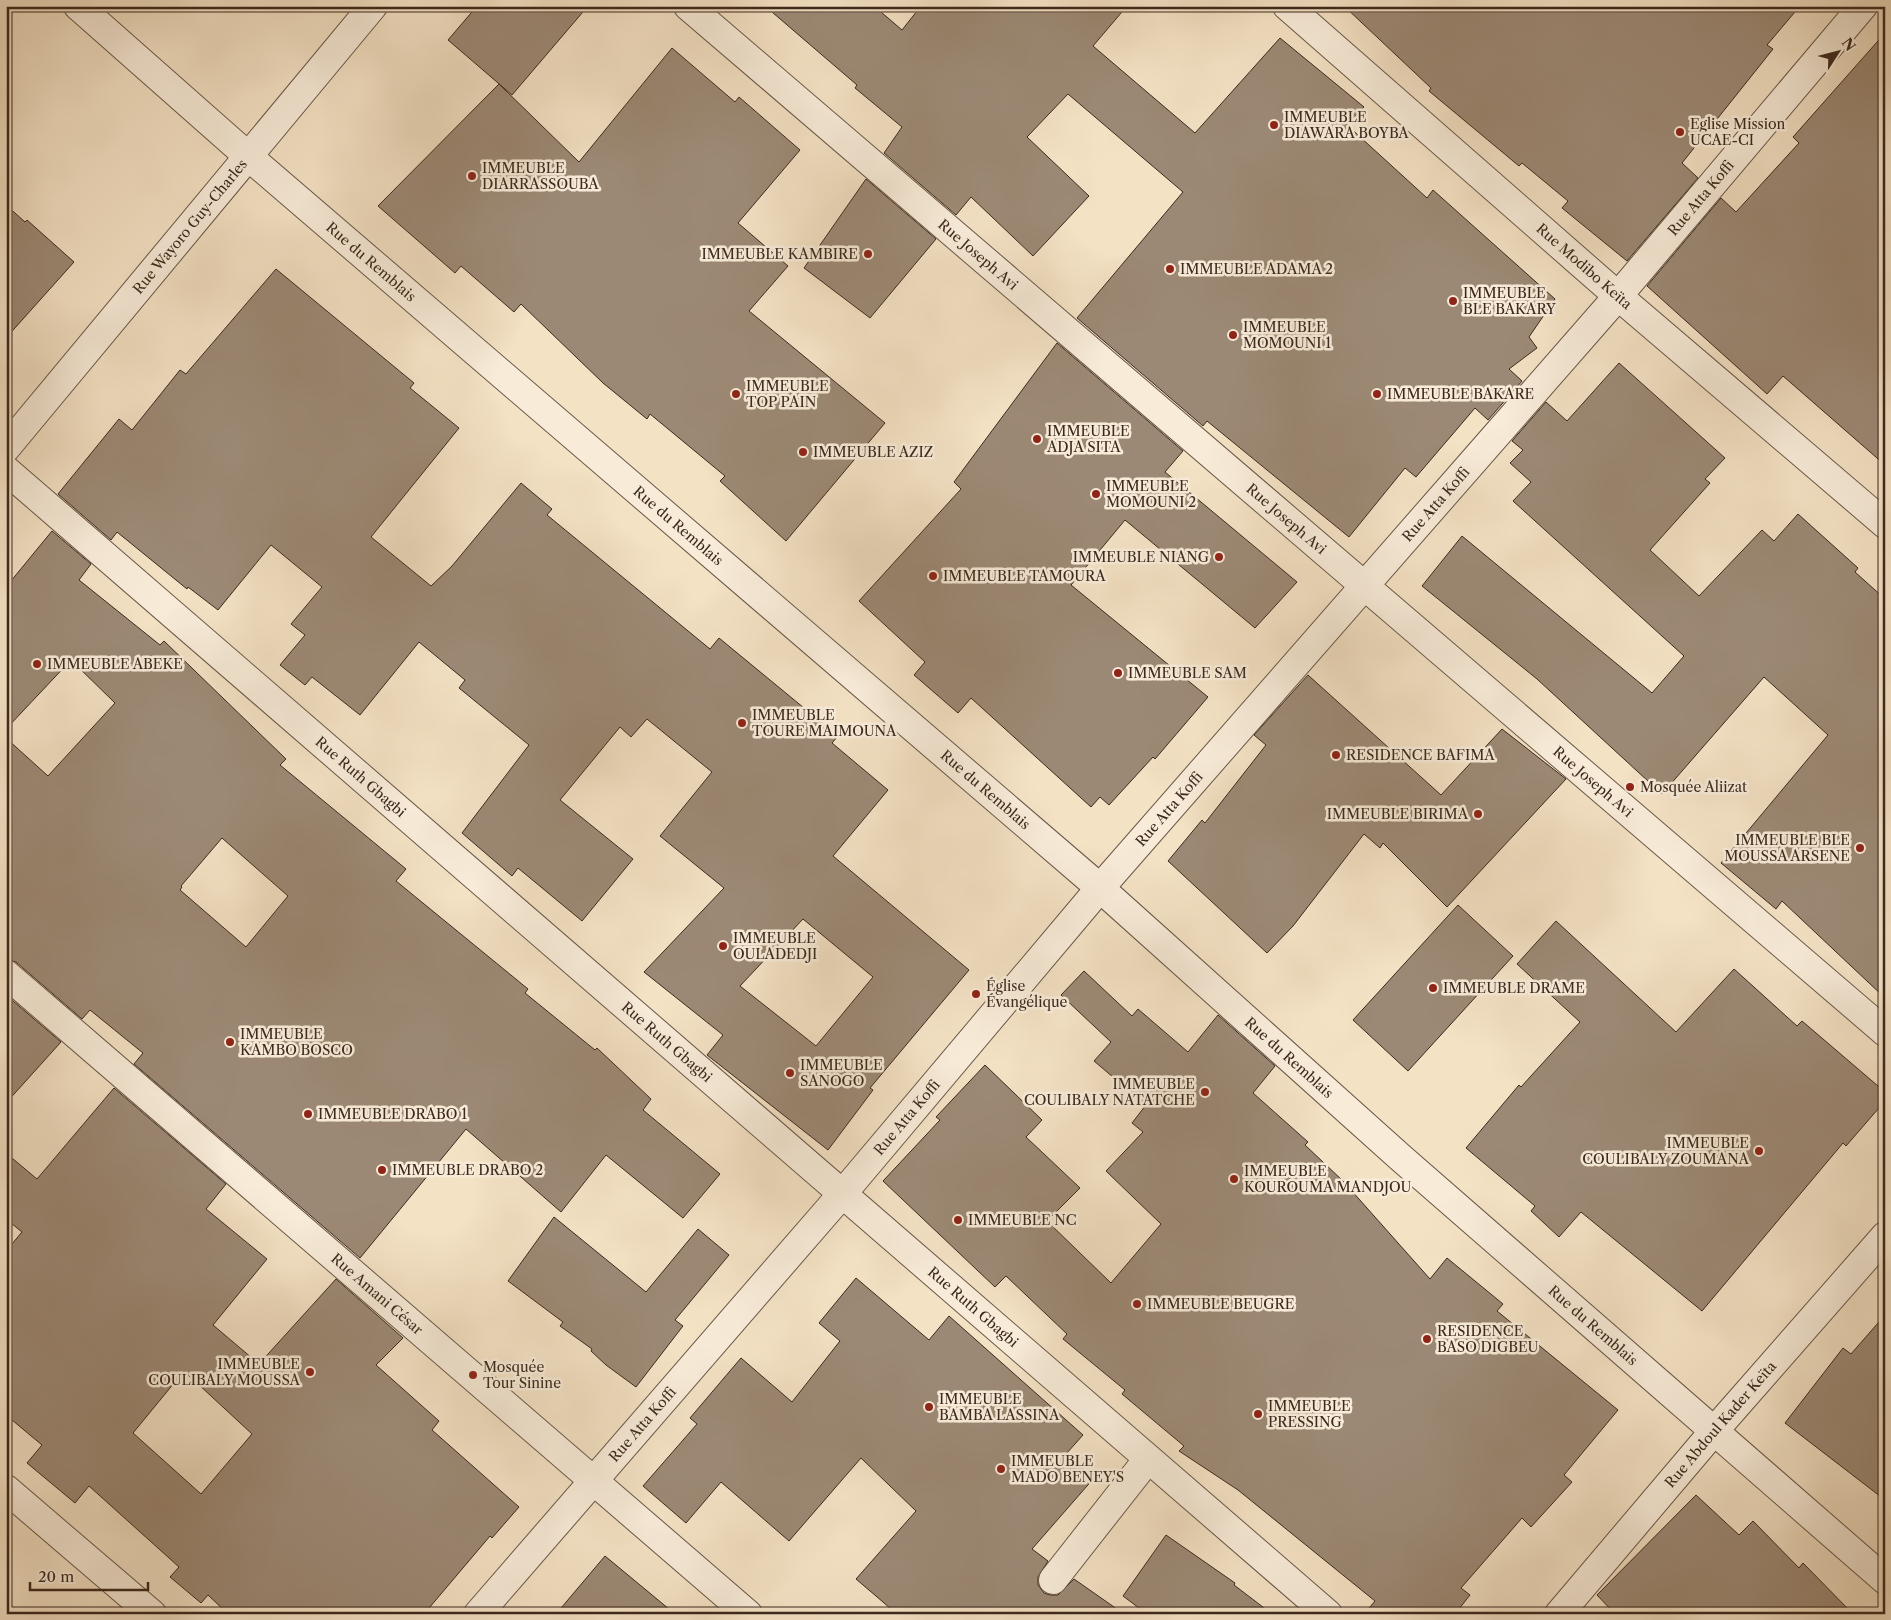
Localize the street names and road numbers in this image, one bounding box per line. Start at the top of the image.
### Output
street label: Rue Wayoro Guy-Charles [129,155,251,297]
street label: Rue Atta Koffi [1664,156,1738,239]
street label: Rue Joseph Avi [934,215,1022,294]
street label: Rue du Remblais [322,218,420,305]
street label: Rue Modibo Keïta [1533,220,1636,313]
street label: Rue Atta Koffi [1398,463,1474,545]
street label: Rue Joseph Avi [1243,480,1330,558]
street label: Rue du Remblais [630,482,727,569]
street label: Rue Ruth Gbagbi [312,733,410,821]
street label: Rue Joseph Avi [1549,742,1637,821]
street label: Rue du Remblais [937,746,1034,833]
street label: Rue Atta Koffi [1132,768,1207,850]
street label: Rue Ruth Gbagbi [618,998,716,1086]
street label: Rue du Remblais [1241,1013,1337,1102]
street label: Rue Atta Koffi [870,1076,944,1159]
street label: Rue Amani César [327,1250,427,1339]
street label: Rue Ruth Gbagbi [924,1263,1022,1351]
street label: Rue du Remblais [1545,1282,1641,1369]
street label: Rue Abdoul Kader Keïta [1661,1357,1780,1491]
street label: Rue Atta Koffi [605,1383,680,1466]

